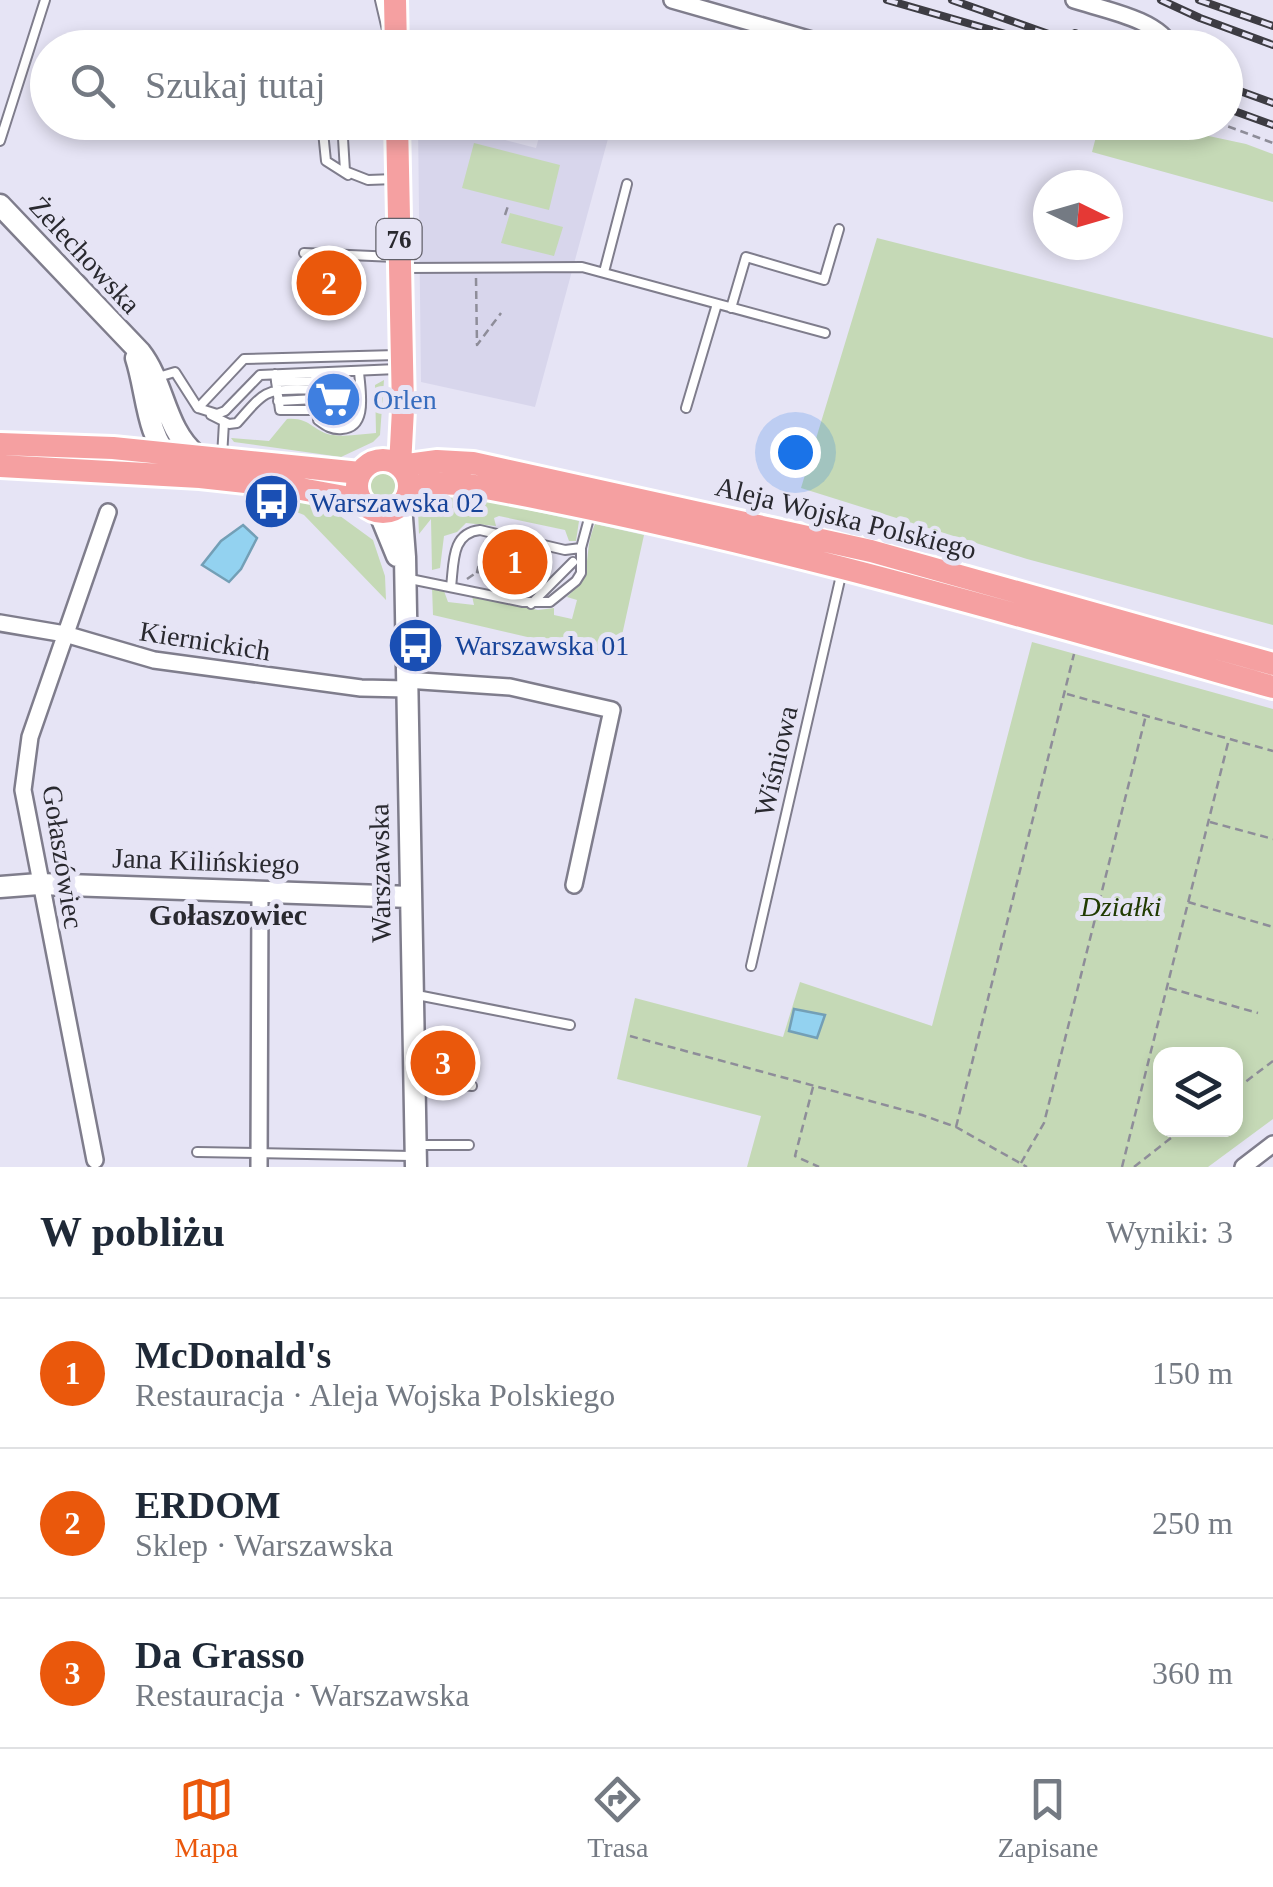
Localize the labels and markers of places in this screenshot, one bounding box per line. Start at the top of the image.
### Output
pin: 2 [296,246,362,320]
supermarket icon: Orlen [304,369,364,429]
place label: Orlen [373,384,437,415]
bus stop icon: Warszawska 02 [241,472,301,532]
place label: Warszawska 02 [310,487,484,518]
pin: 1 [482,524,548,600]
bus stop icon: Warszawska 01 [386,615,446,675]
place label: Warszawska 01 [455,630,629,661]
pin: 3 [410,1026,476,1100]

